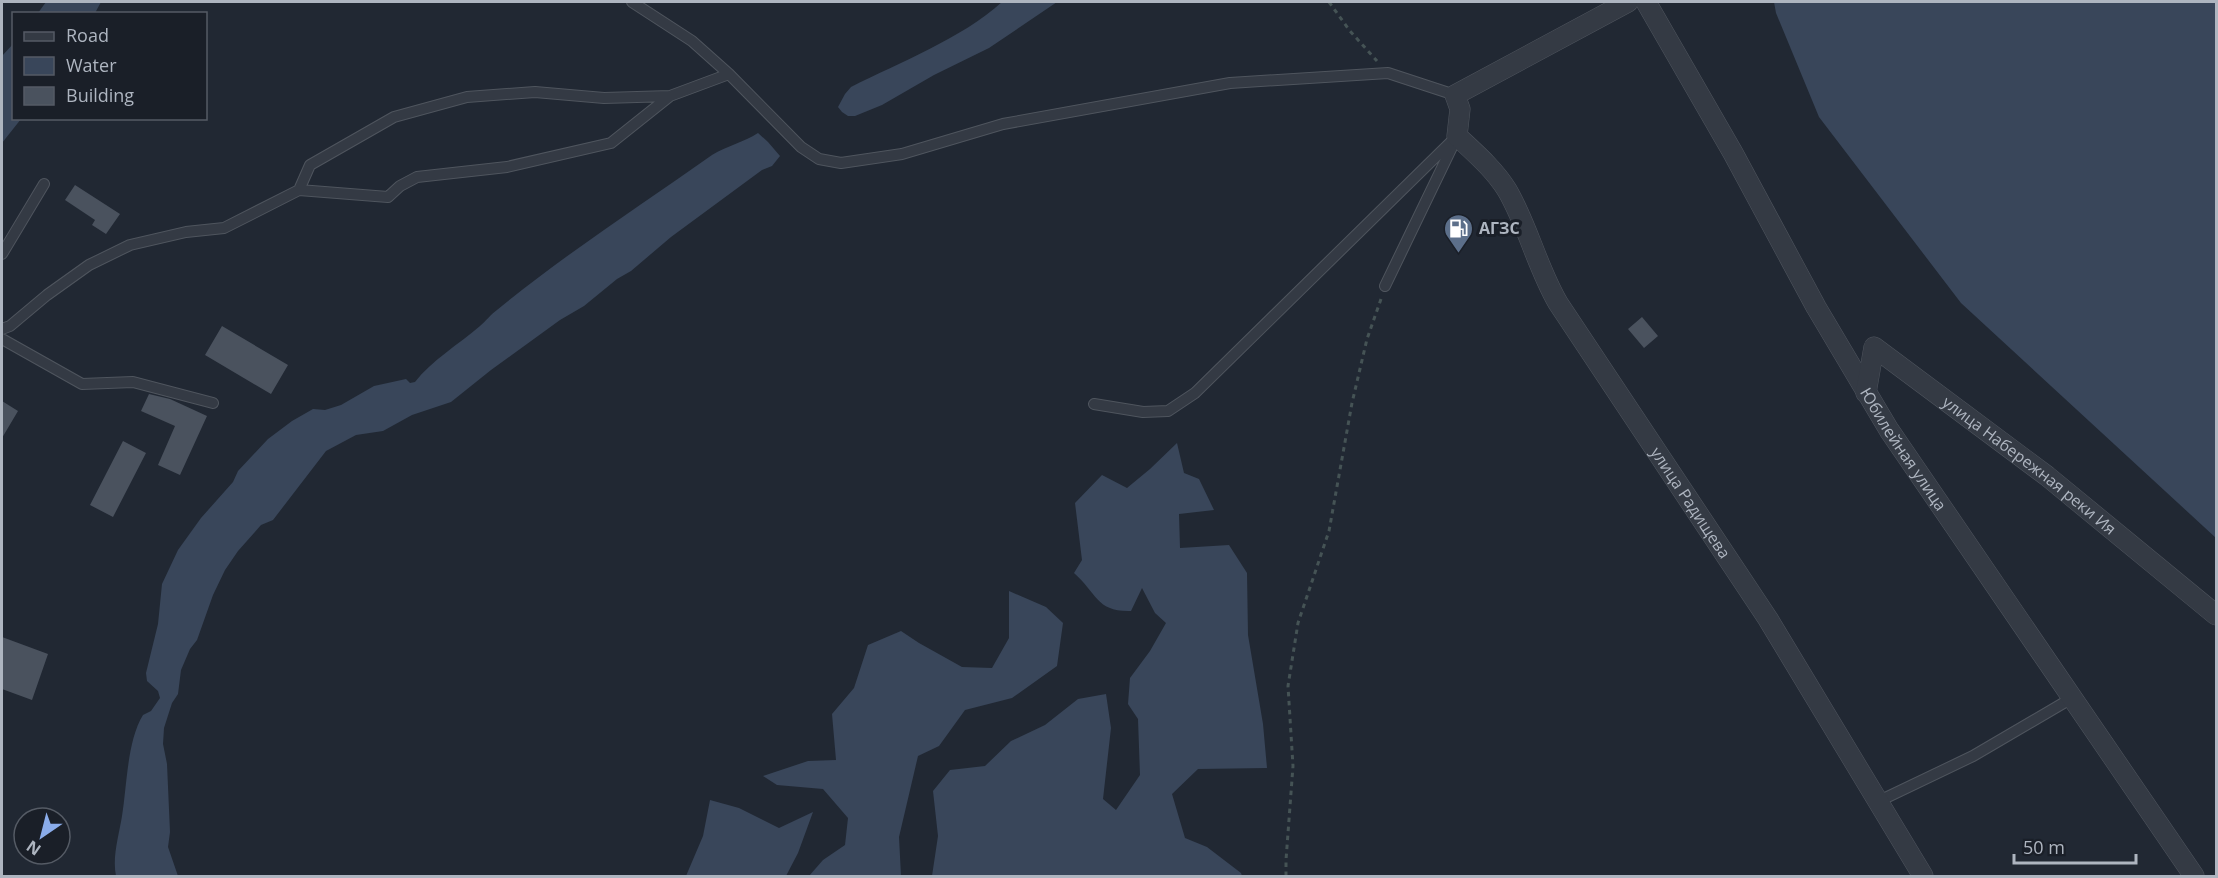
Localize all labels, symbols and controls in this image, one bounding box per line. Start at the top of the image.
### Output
legend [12,12,207,120]
text: Road [66,23,109,47]
text: Water [66,53,117,77]
text: Building [66,83,134,107]
fuel station icon: АГЗС [1442,212,1474,254]
place label: АГЗС [1479,217,1520,239]
street label: Юбилейная улица [1855,383,1952,515]
street label: улица Набережная реки Ия [1938,391,2121,540]
street label: улица Радищева [1646,442,1736,563]
north arrow [12,806,72,866]
scale bar [2014,827,2136,865]
text: 50 m [2023,835,2065,859]
text: N [22,836,45,861]

